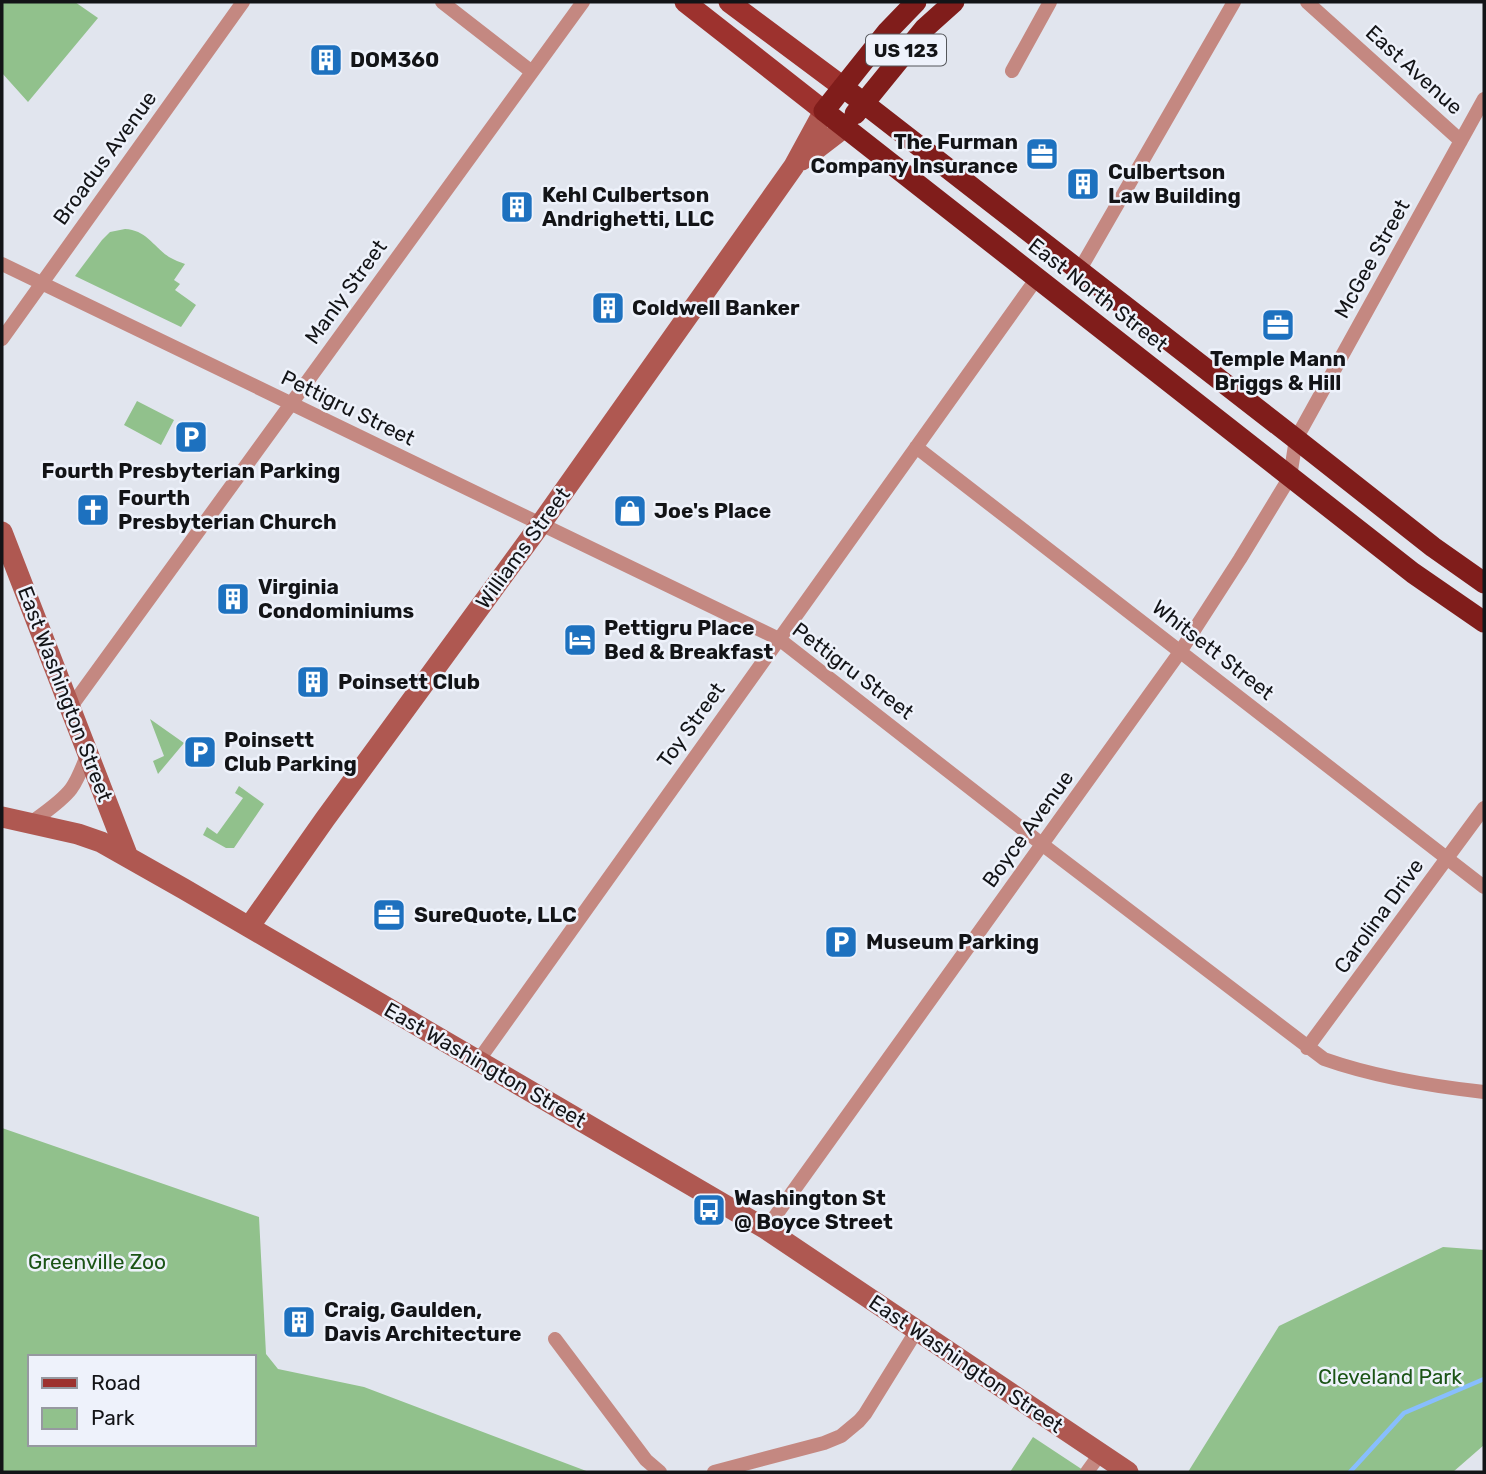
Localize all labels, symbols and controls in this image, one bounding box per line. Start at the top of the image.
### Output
street label: East Avenue [1361,20,1468,120]
road number: US 123 [866,34,946,66]
building icon: DOM360 [307,41,345,79]
place label: DOM360 [350,47,439,72]
street label: Broadus Avenue [48,86,162,230]
place label: The Furman Company Insurance [810,129,1018,178]
office icon: The Furman Company Insurance [1023,135,1061,173]
place label: Culbertson Law Building [1108,159,1241,208]
building icon: Culbertson Law Building [1064,165,1102,203]
place label: Kehl Culbertson Andrighetti, LLC [542,182,715,231]
building icon: Kehl Culbertson Andrighetti, LLC [498,188,536,226]
street label: McGee Street [1329,195,1414,323]
street label: East North Street [1024,232,1173,357]
street label: Manly Street [299,235,392,349]
building icon: Coldwell Banker [589,289,627,327]
place label: Coldwell Banker [632,295,800,320]
office icon: Temple Mann Briggs & Hill [1259,306,1297,344]
place label: Temple Mann Briggs & Hill [1210,346,1346,395]
street label: Pettigru Street [277,364,419,451]
parking icon: Fourth Presbyterian Parking [172,418,210,456]
place label: Fourth Presbyterian Parking [42,458,340,483]
street label: Williams Street [470,482,575,613]
place label: Fourth Presbyterian Church [118,485,337,534]
church icon: Fourth Presbyterian Church [74,491,112,529]
shop icon: Joe's Place [611,492,649,530]
place label: Joe's Place [654,498,771,523]
place label: Virginia Condominiums [258,574,414,623]
building icon: Virginia Condominiums [214,580,252,618]
street label: East Washington Street [13,583,118,805]
street label: Whitsett Street [1147,594,1279,705]
place label: Pettigru Place Bed & Breakfast [604,615,774,664]
street label: Pettigru Street [788,617,919,724]
hotel icon: Pettigru Place Bed & Breakfast [561,621,599,659]
building icon: Poinsett Club [294,663,332,701]
place label: Poinsett Club [338,669,480,694]
street label: Toy Street [651,677,730,772]
place label: Poinsett Club Parking [224,727,357,776]
parking icon: Poinsett Club Parking [181,733,219,771]
street label: Boyce Avenue [977,765,1078,892]
street label: Carolina Drive [1329,854,1429,978]
office icon: SureQuote, LLC [370,896,408,934]
place label: SureQuote, LLC [414,902,577,927]
parking icon: Museum Parking [822,923,860,961]
place label: Museum Parking [866,929,1039,954]
street label: East Washington Street [380,997,591,1133]
place label: Washington St @ Boyce Street [734,1185,893,1234]
bus stop icon: Washington St @ Boyce Street [690,1191,728,1229]
park label: Greenville Zoo [28,1249,166,1274]
street label: East Washington Street [865,1289,1068,1438]
place label: Craig, Gaulden, Davis Architecture [324,1297,522,1346]
building icon: Craig, Gaulden, Davis Architecture [280,1303,318,1341]
legend [28,1355,256,1446]
park label: Cleveland Park [1318,1364,1462,1389]
text: Road [91,1370,141,1395]
text: Park [91,1405,135,1430]

